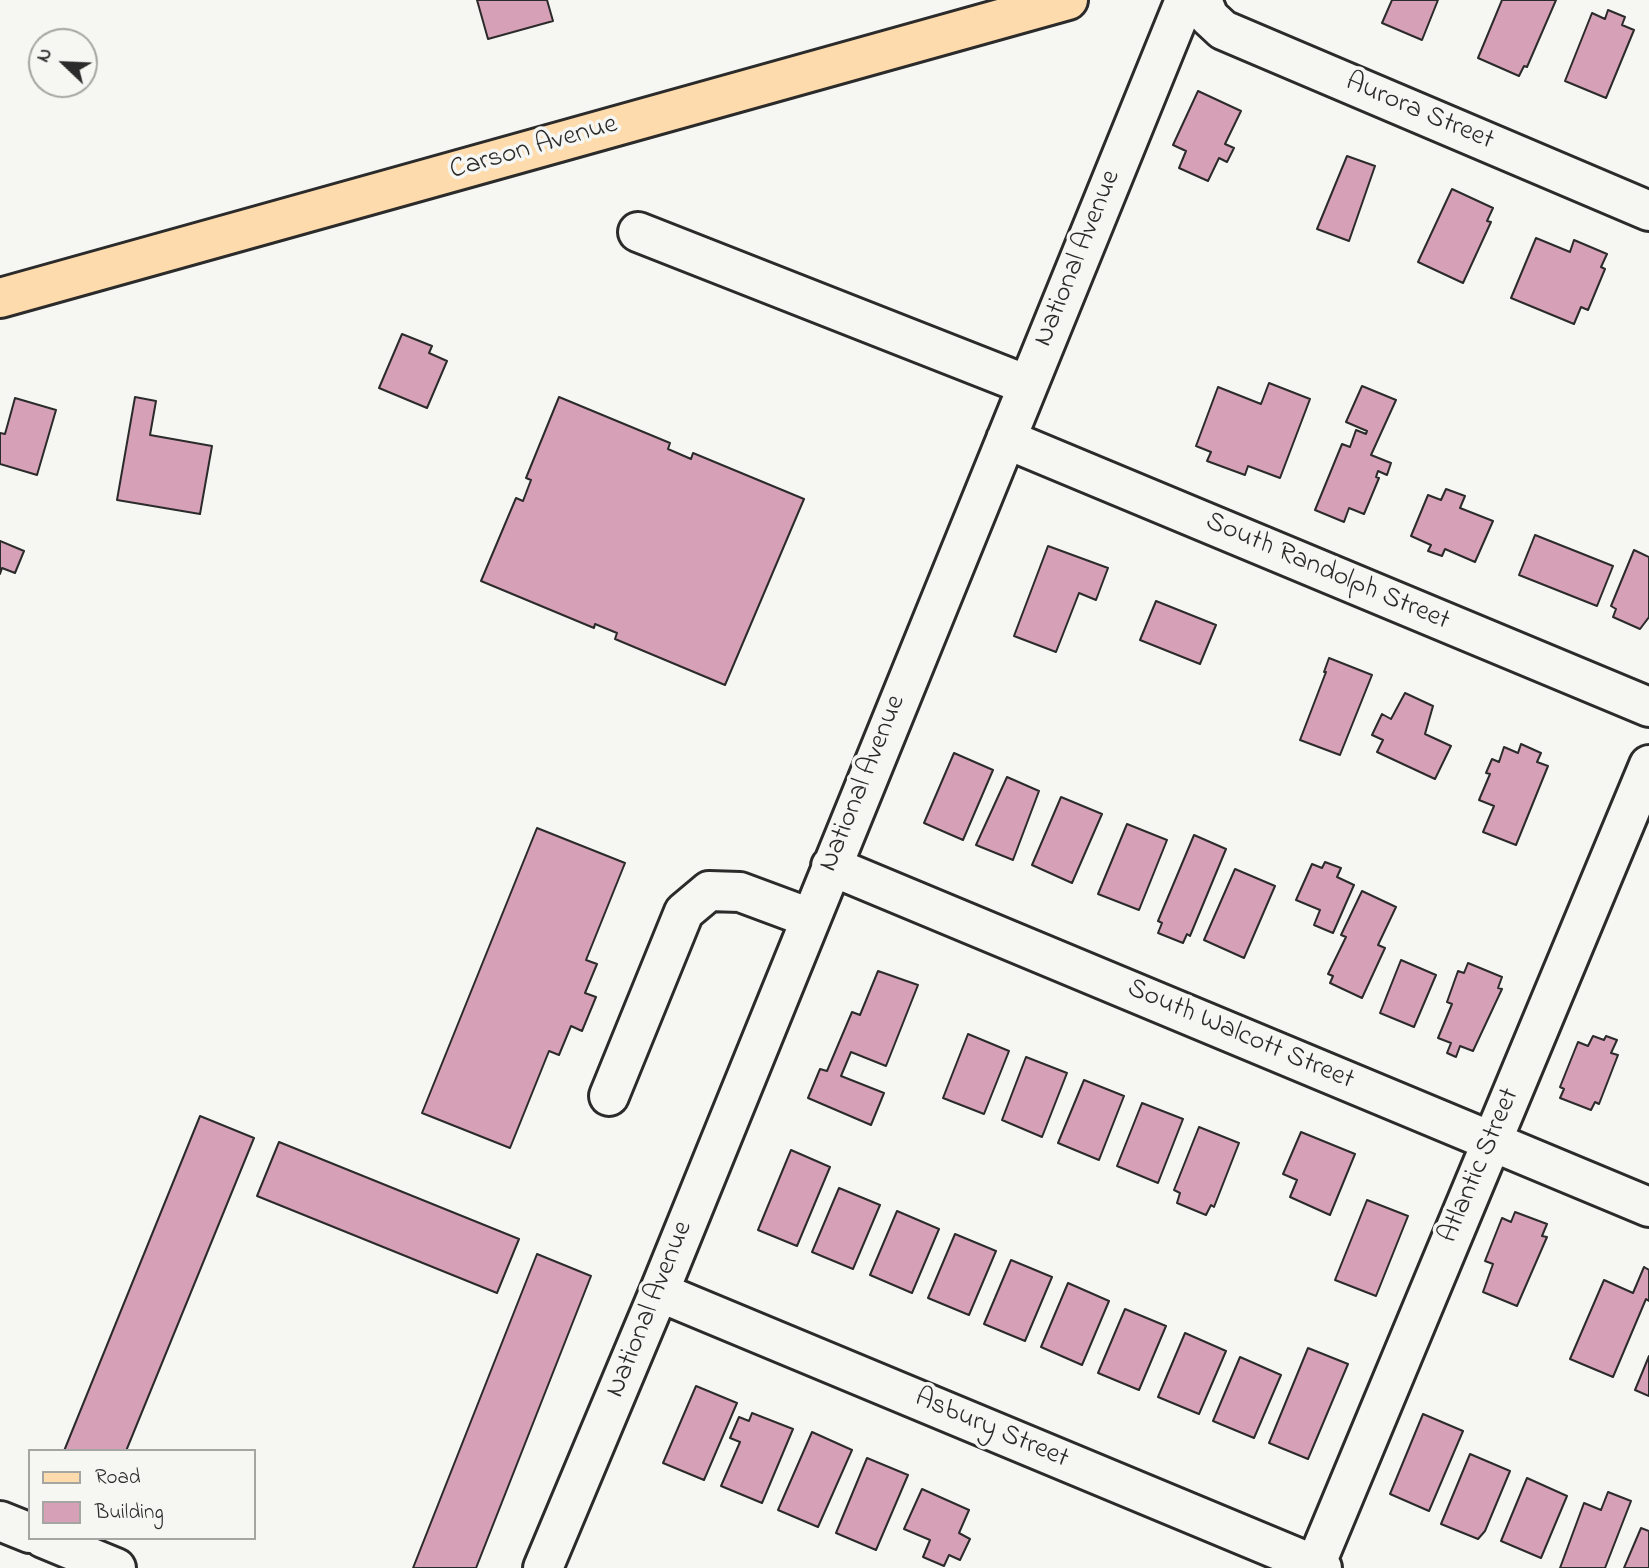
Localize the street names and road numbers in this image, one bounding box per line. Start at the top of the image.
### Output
street label: Aurora Street [1340,67,1498,159]
street label: Carson Avenue [446,109,622,189]
street label: National Avenue [1028,166,1130,352]
street label: South Randolph Street [1200,506,1454,640]
street label: National Avenue [813,691,915,877]
street label: South Walcott Street [1122,973,1358,1099]
street label: Atlantic Street [1433,1084,1529,1248]
street label: National Avenue [600,1217,702,1403]
street label: Asbury Street [909,1382,1073,1478]

